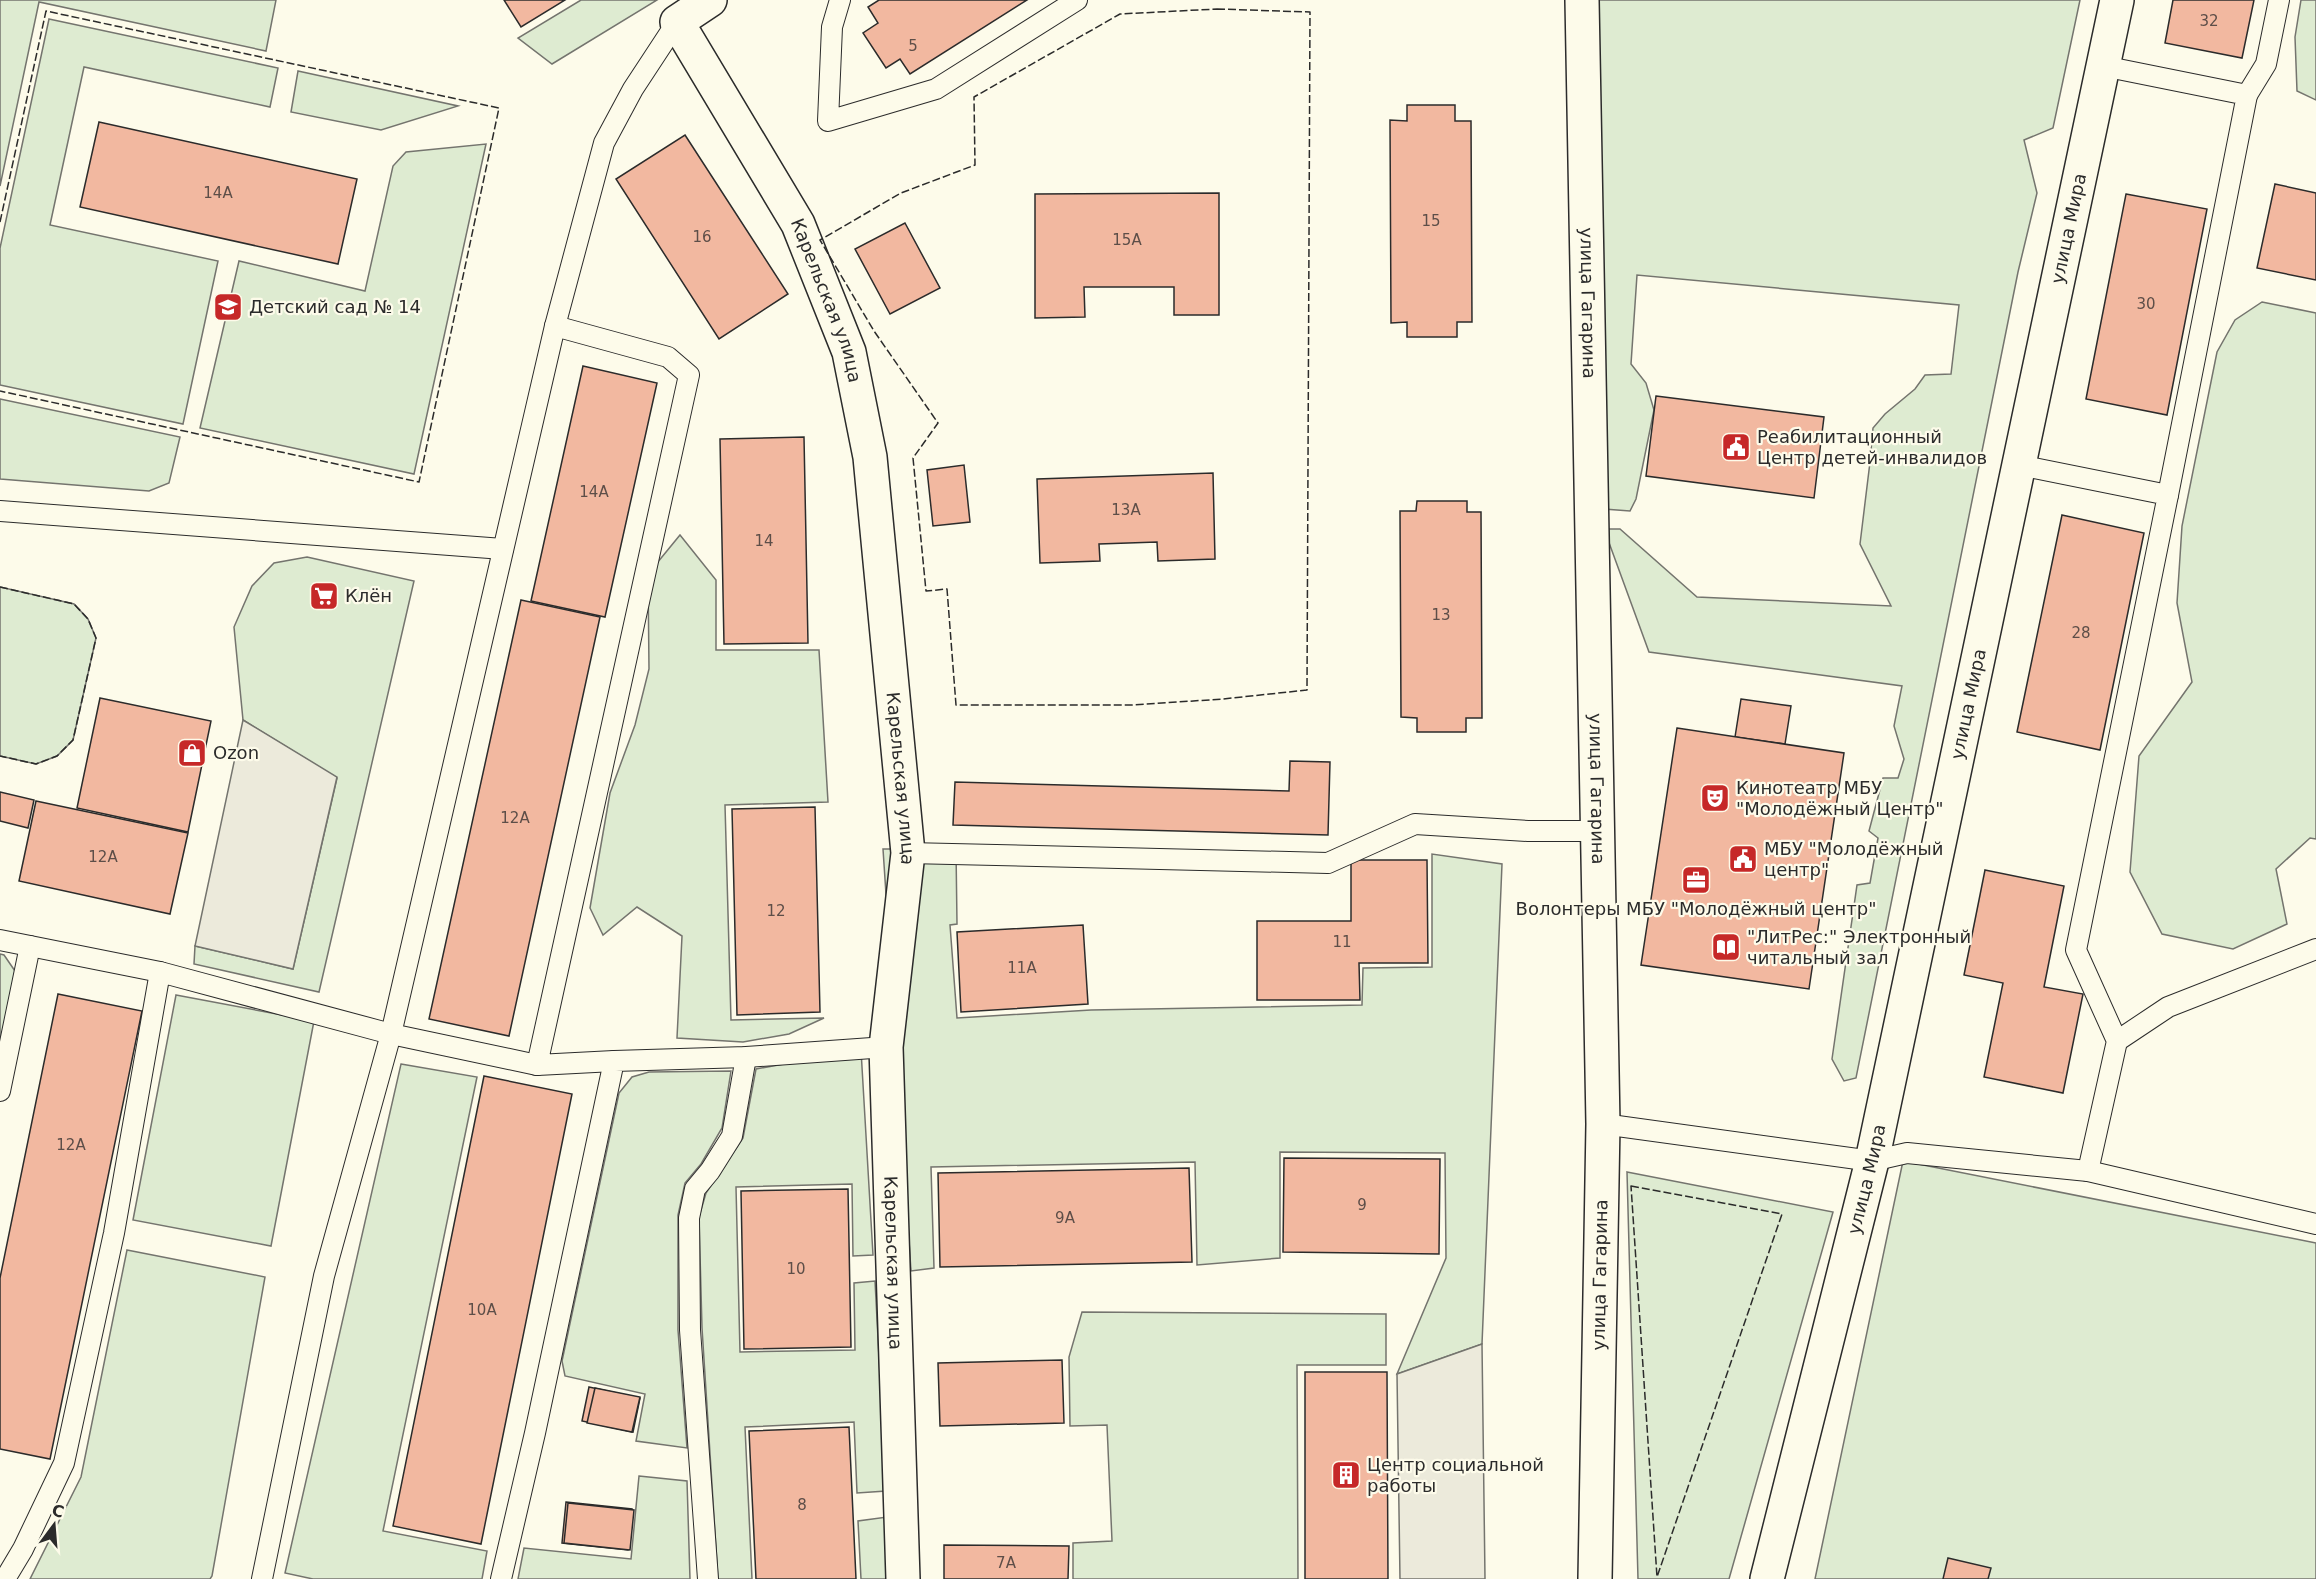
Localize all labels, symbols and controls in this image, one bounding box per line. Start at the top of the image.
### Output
house number: 32 [2199,12,2219,30]
house number: 5 [908,37,918,55]
street label: улица Мира [2046,171,2090,286]
house number: 14А [203,184,233,202]
house number: 15 [1421,212,1441,230]
street label: Карельская улица [787,215,866,384]
street label: улица Гагарина [1576,227,1600,379]
house number: 16 [692,228,712,246]
house number: 15А [1112,231,1142,249]
school or university icon: Детский сад № 14 [212,291,244,323]
house number: 30 [2136,295,2156,313]
place label: Детский сад № 14 [249,296,421,317]
place label: Реабилитационный Центр детей-инвалидов [1757,426,1987,468]
public building icon: Реабилитационный Центр детей-инвалидов [1720,431,1752,463]
house number: 14А [579,483,609,501]
house number: 13А [1111,501,1141,519]
house number: 14 [754,532,774,550]
supermarket icon: Клён [308,580,340,612]
place label: Клён [345,585,392,606]
house number: 13 [1431,606,1451,624]
house number: 28 [2071,624,2091,642]
street label: улица Мира [1946,647,1990,761]
street label: Карельская улица [883,691,919,866]
street label: улица Гагарина [1585,713,1609,865]
shop icon: Ozon [176,737,208,769]
place label: Ozon [213,742,259,763]
place label: Кинотеатр МБУ "Молодёжный Центр" [1736,777,1943,819]
theatre icon: Кинотеатр МБУ "Молодёжный Центр" [1699,782,1731,814]
house number: 12А [500,809,530,827]
place label: МБУ "Молодёжный центр" [1764,838,1943,880]
public building icon: МБУ "Молодёжный центр" [1727,843,1759,875]
house number: 12А [88,848,118,866]
office icon: Волонтеры МБУ "Молодёжный центр" [1680,864,1712,896]
place label: Волонтеры МБУ "Молодёжный центр" [1516,898,1876,919]
house number: 12 [766,902,786,920]
place label: "ЛитРес:" Электронный читальный зал [1747,926,1971,968]
library icon: "ЛитРес:" Электронный читальный зал [1710,931,1742,963]
house number: 11 [1332,933,1352,951]
house number: 11А [1007,959,1037,977]
street label: улица Мира [1843,1122,1889,1236]
house number: 12А [56,1136,86,1154]
street label: Карельская улица [880,1176,907,1350]
house number: 9 [1357,1196,1367,1214]
street label: улица Гагарина [1588,1199,1611,1351]
house number: 9А [1055,1209,1076,1227]
house number: 10 [786,1260,806,1278]
house number: 10А [467,1301,497,1319]
place label: Центр социальной работы [1367,1454,1544,1496]
building icon: Центр социальной работы [1330,1459,1362,1491]
north arrow [24,1495,84,1555]
house number: 8 [797,1496,807,1514]
text: С [50,1500,66,1522]
house number: 7А [996,1554,1017,1572]

